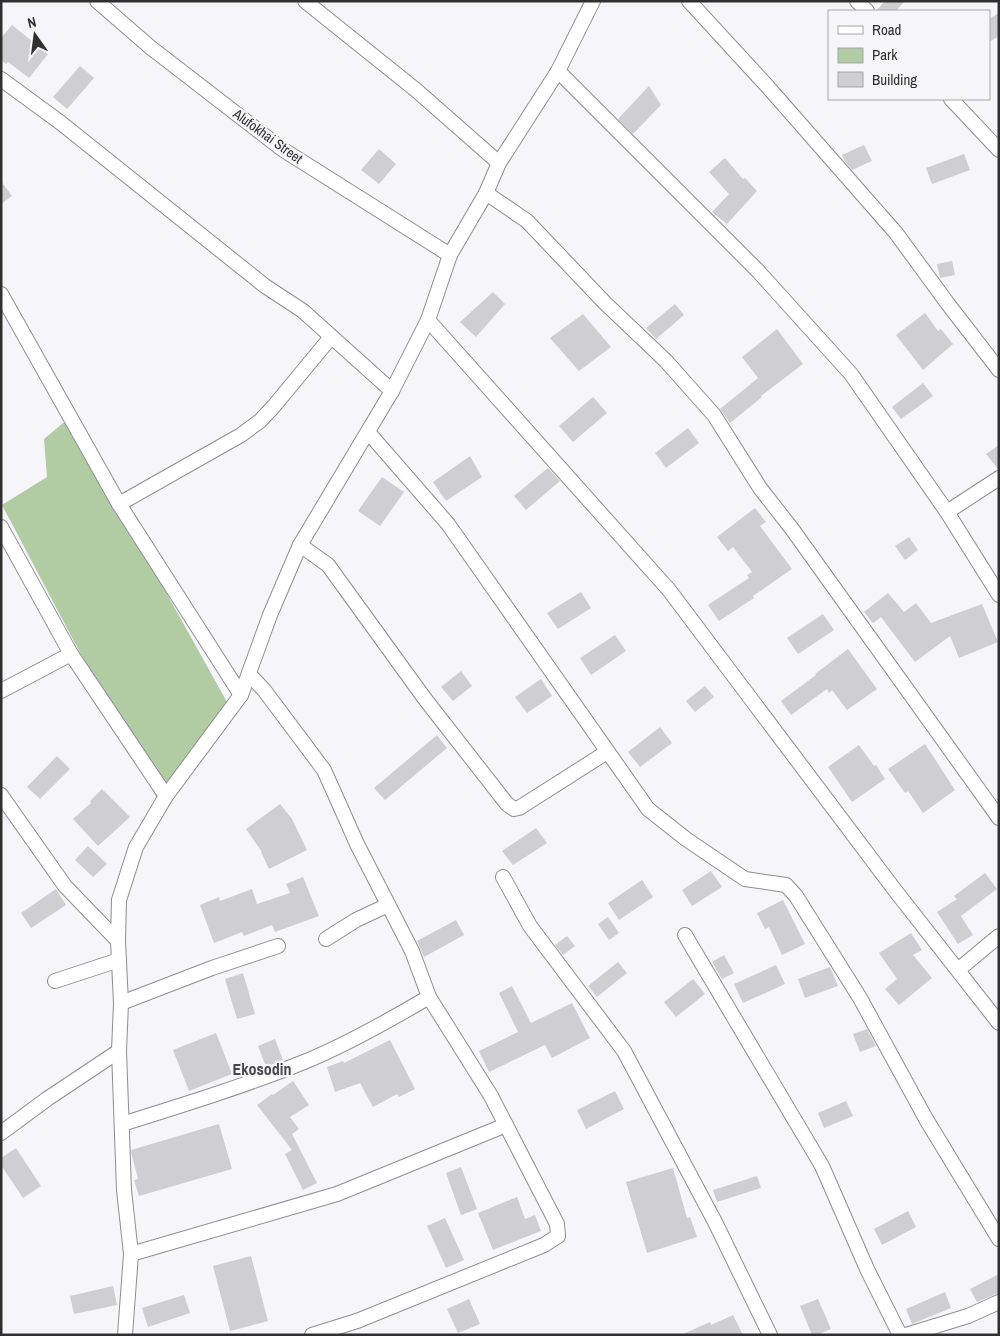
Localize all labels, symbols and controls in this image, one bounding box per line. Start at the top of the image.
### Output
north arrow [10,10,60,60]
legend [828,10,990,100]
text: N [26,13,38,32]
text: Road [872,19,901,40]
text: Park [872,44,898,65]
text: Building [872,69,917,90]
street label: Alufokhai Street [229,104,306,167]
district label: Ekosodin [232,1058,292,1080]

